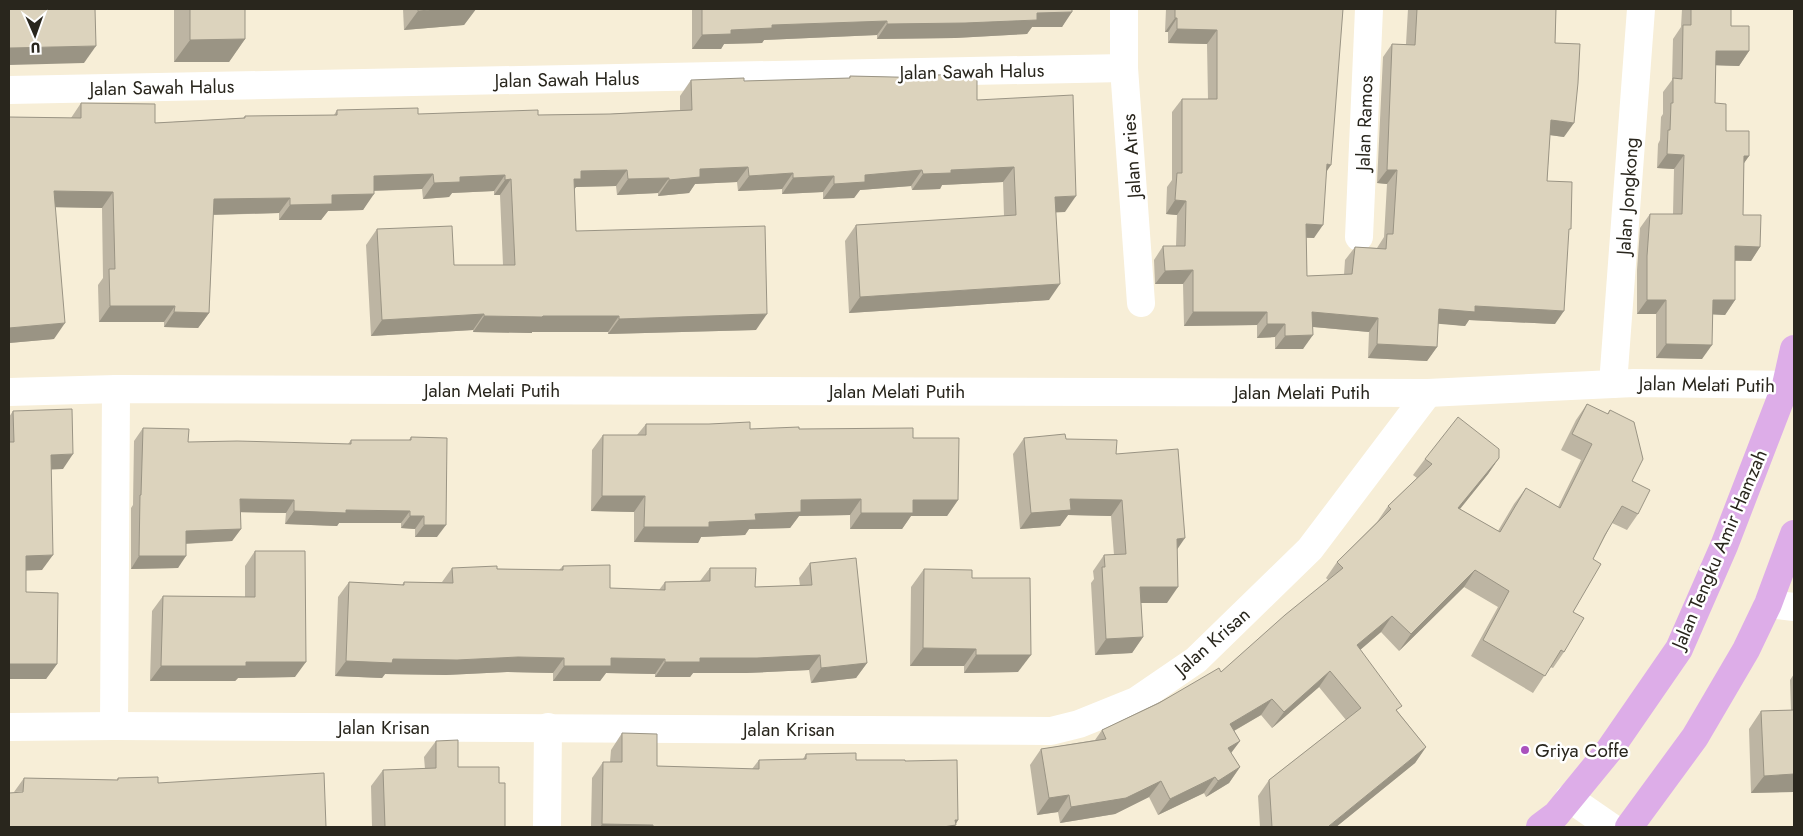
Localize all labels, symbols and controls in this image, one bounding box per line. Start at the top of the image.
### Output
north arrow [10,10,60,60]
text: U [30,38,41,58]
street label: Jalan Sawah Halus [896,57,1045,86]
street label: Jalan Sawah Halus [491,65,640,94]
street label: Jalan Sawah Halus [86,73,235,102]
street label: Jalan Ramos [1349,74,1380,174]
street label: Jalan Aries [1115,113,1148,202]
street label: Jalan Jongkong [1610,136,1645,259]
street label: Jalan Melati Putih [1636,370,1775,399]
street label: Jalan Melati Putih [421,377,560,404]
street label: Jalan Melati Putih [826,378,965,405]
street label: Jalan Melati Putih [1231,379,1370,406]
street label: Jalan Tengku Amir Hamzah [1664,445,1774,656]
street label: Jalan Krisan [1167,601,1256,684]
street label: Jalan Krisan [335,714,430,741]
street label: Jalan Krisan [740,716,835,743]
place label: Griya Coffe [1535,737,1629,764]
marker: Griya Coffe [1519,744,1531,756]

